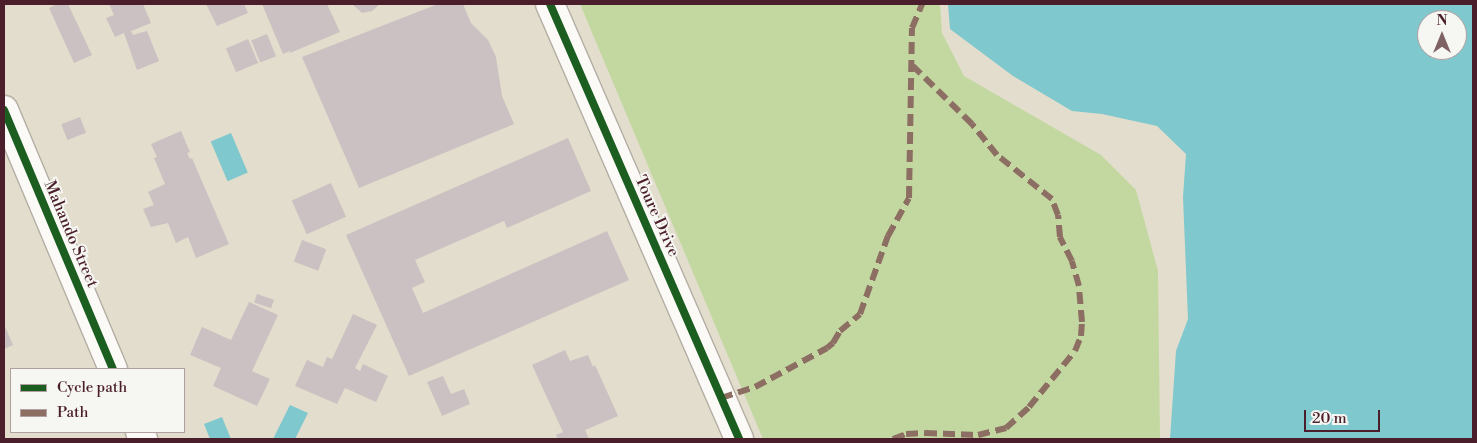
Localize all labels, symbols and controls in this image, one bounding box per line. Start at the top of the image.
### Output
north arrow [1417,10,1467,60]
text: N [1436,12,1448,30]
street label: Toure Drive [631,172,683,260]
street label: Mahando Street [40,178,102,290]
legend [10,368,185,433]
text: Cycle path [57,378,127,397]
scale bar [1307,400,1383,432]
text: Path [57,403,89,422]
text: 20 m [1312,409,1347,428]

